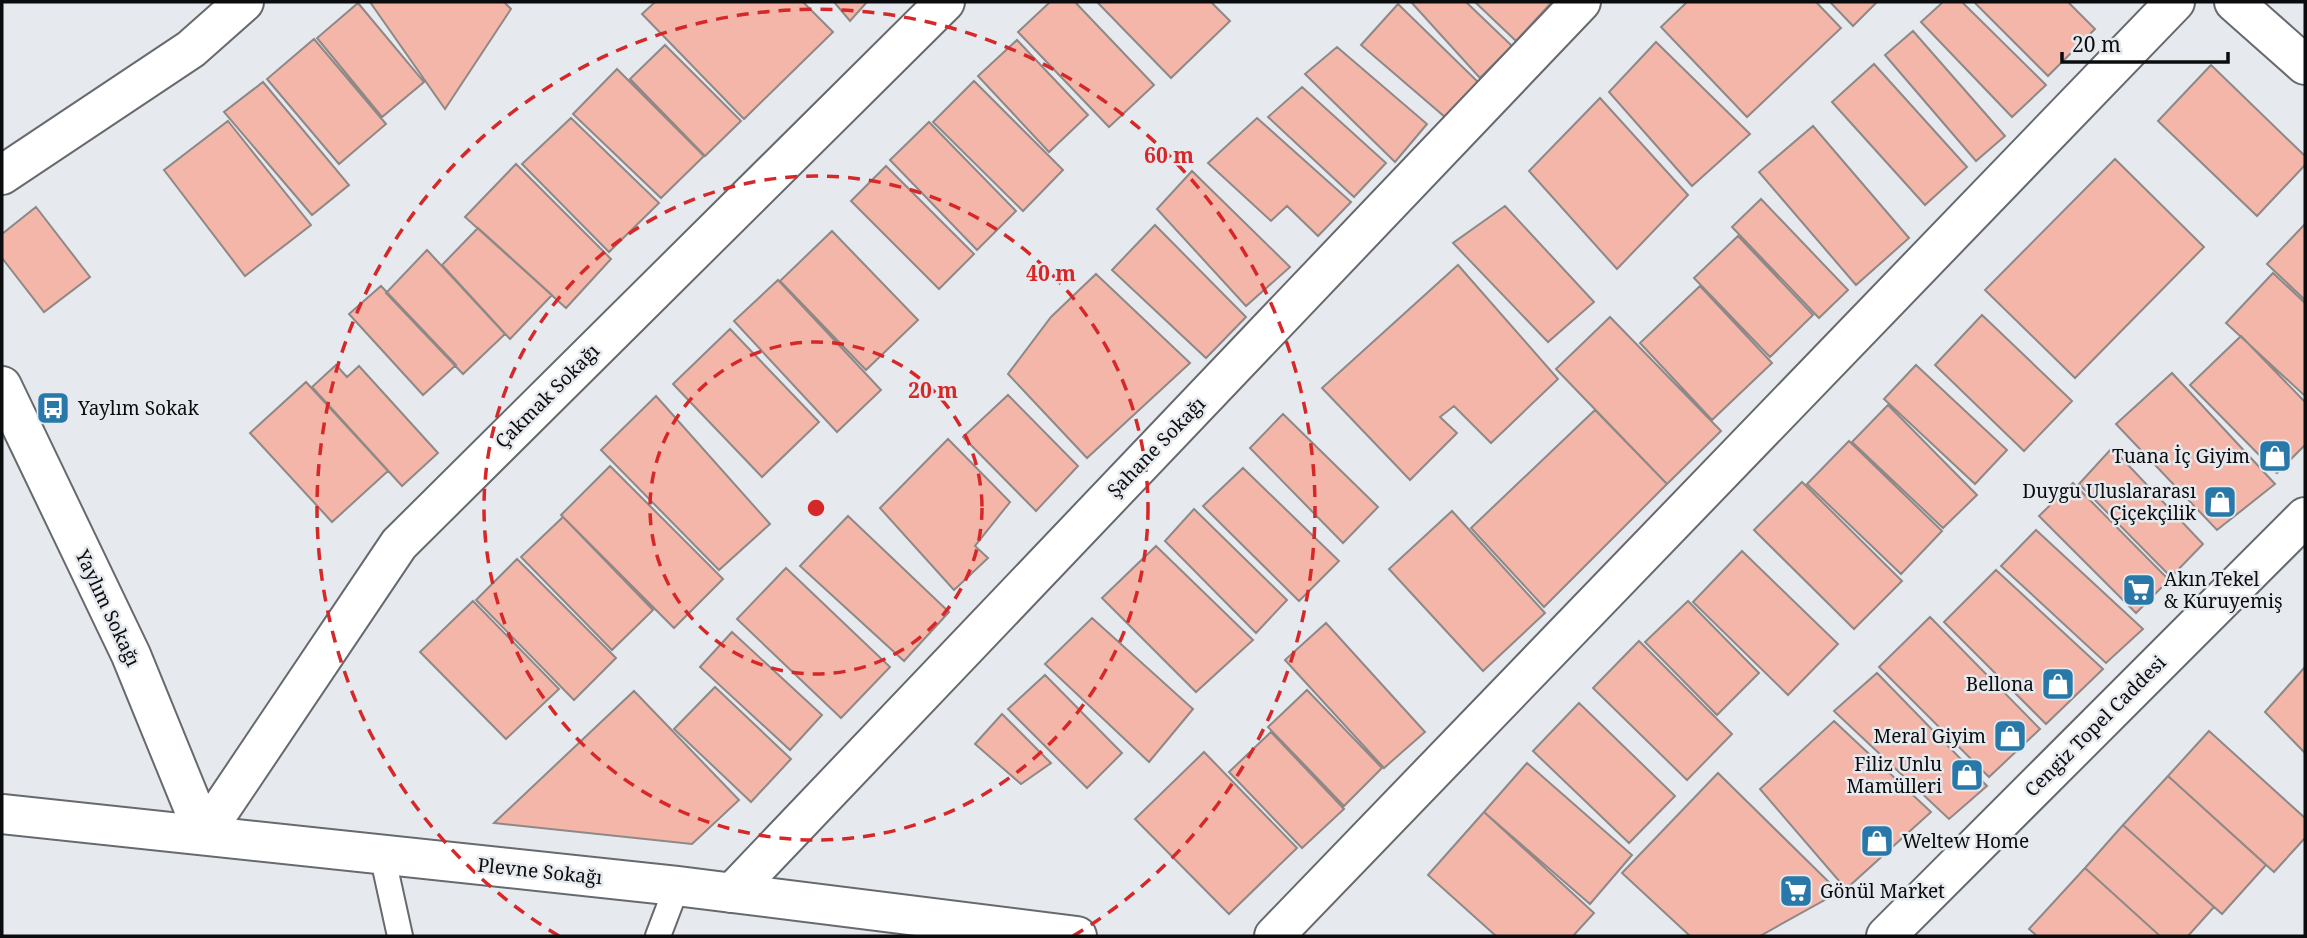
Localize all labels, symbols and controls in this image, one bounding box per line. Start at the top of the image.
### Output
scale bar [2062,21,2228,65]
text: 20 m [2072,30,2121,58]
text: 60 m [1144,141,1194,169]
text: 40 m [1026,259,1076,287]
street label: Çakmak Sokağı [489,338,605,454]
text: 20 m [908,376,958,404]
bus stop icon: Yaylım Sokak [34,389,72,427]
street label: Şahane Sokağı [1101,391,1211,503]
place label: Yaylım Sokak [77,395,200,421]
shop icon: Tuana İç Giyim [2256,437,2294,475]
place label: Tuana İç Giyim [2112,443,2250,469]
place label: Duygu Uluslararası Çiçekçilik [2022,478,2197,526]
shop icon: Duygu Uluslararası Çiçekçilik [2201,483,2239,521]
centre of rings [804,496,828,520]
street label: Yaylım Sokağı [69,544,146,671]
place label: Akın Tekel & Kuruyemiş [2164,566,2283,614]
supermarket icon: Akın Tekel & Kuruyemiş [2120,571,2158,609]
street label: Cengiz Topel Caddesi [2019,650,2171,802]
shop icon: Bellona [2039,665,2077,703]
place label: Bellona [1966,671,2034,697]
shop icon: Meral Giyim [1991,717,2029,755]
place label: Meral Giyim [1874,723,1986,749]
place label: Filiz Unlu Mamülleri [1846,751,1942,799]
shop icon: Filiz Unlu Mamülleri [1948,756,1986,794]
shop icon: Weltew Home [1858,822,1896,860]
place label: Weltew Home [1902,828,2029,854]
street label: Plevne Sokağı [476,852,604,890]
supermarket icon: Gönül Market [1777,872,1815,910]
place label: Gönül Market [1820,878,1945,904]

